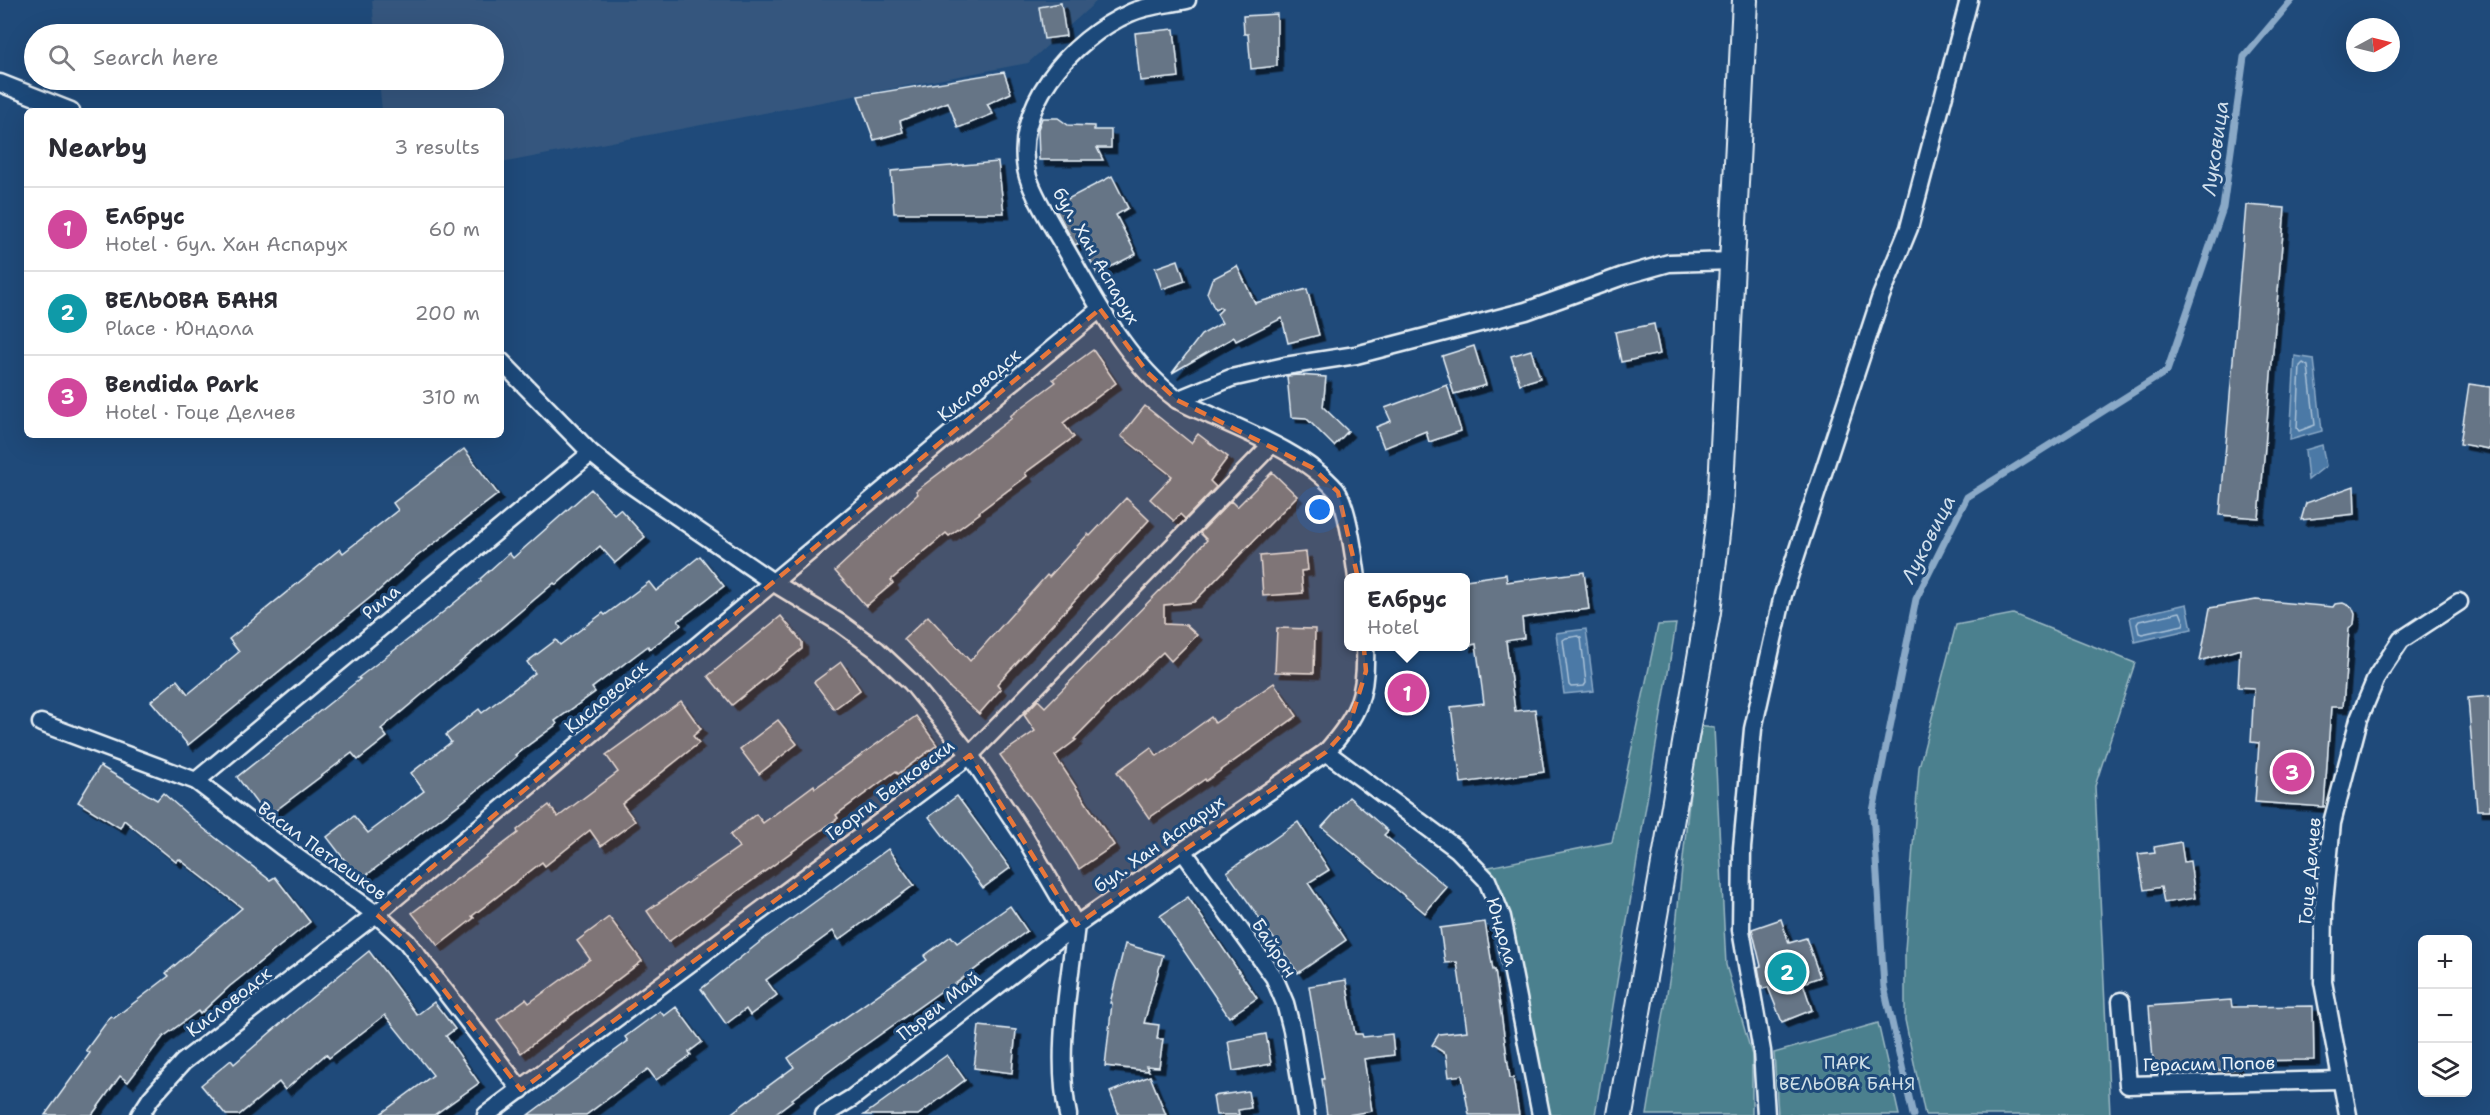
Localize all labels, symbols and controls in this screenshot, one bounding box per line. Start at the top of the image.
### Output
north arrow [2346,18,2400,72]
search box [24,24,504,90]
icon: search [45,41,78,74]
text: Search here [93,43,219,72]
water label: Луковица [2195,99,2235,198]
text: Nearby [48,130,147,165]
text: 3 results [394,134,480,160]
street label: бул. Хан Аспарух [1047,183,1145,329]
text: Елбрус [105,202,185,231]
text: 1 [63,216,72,242]
text: 60 m [428,216,480,242]
text: Hotel · бул. Хан Аспарух [105,231,348,257]
text: ВЕЛЬОВА БАНЯ [105,286,278,315]
text: 2 [61,300,75,326]
text: 200 m [415,300,480,326]
text: Place · Юндола [105,315,254,341]
street label: Кисловодск [932,343,1026,427]
text: Bendida Park [105,370,259,399]
text: 3 [61,384,75,410]
text: 310 m [421,384,480,410]
text: Hotel · Гоце Делчев [105,399,295,425]
water label: Луковица [1894,491,1961,588]
your location [1305,495,1334,524]
popup [1344,573,1470,651]
street label: Рила [357,579,405,625]
text: Елбрус [1367,585,1447,614]
text: Hotel [1367,614,1419,640]
street label: Кисловодск [559,655,653,739]
pin: 1 [1388,670,1426,716]
street label: Георги Бенковски [821,734,959,846]
pin: 3 [2272,750,2312,794]
street label: бул. Хан Аспарух [1089,790,1229,898]
street label: Васил Петлешков [253,796,391,906]
street label: Гоце Делчев [2293,816,2327,926]
street label: Юндола [1481,895,1523,969]
street label: Байрон [1246,914,1302,982]
map controls [2418,935,2472,1097]
button: + [2418,935,2472,989]
pin: 2 [1768,950,1806,994]
street label: Кисловодск [182,961,277,1043]
street label: Първи Май [892,966,986,1046]
button: − [2418,989,2472,1043]
button: layers [2418,1043,2472,1097]
park label: ПАРК ВЕЛЬОВА БАНЯ [1779,1051,1915,1096]
street label: Герасим Попов [2143,1051,2275,1077]

